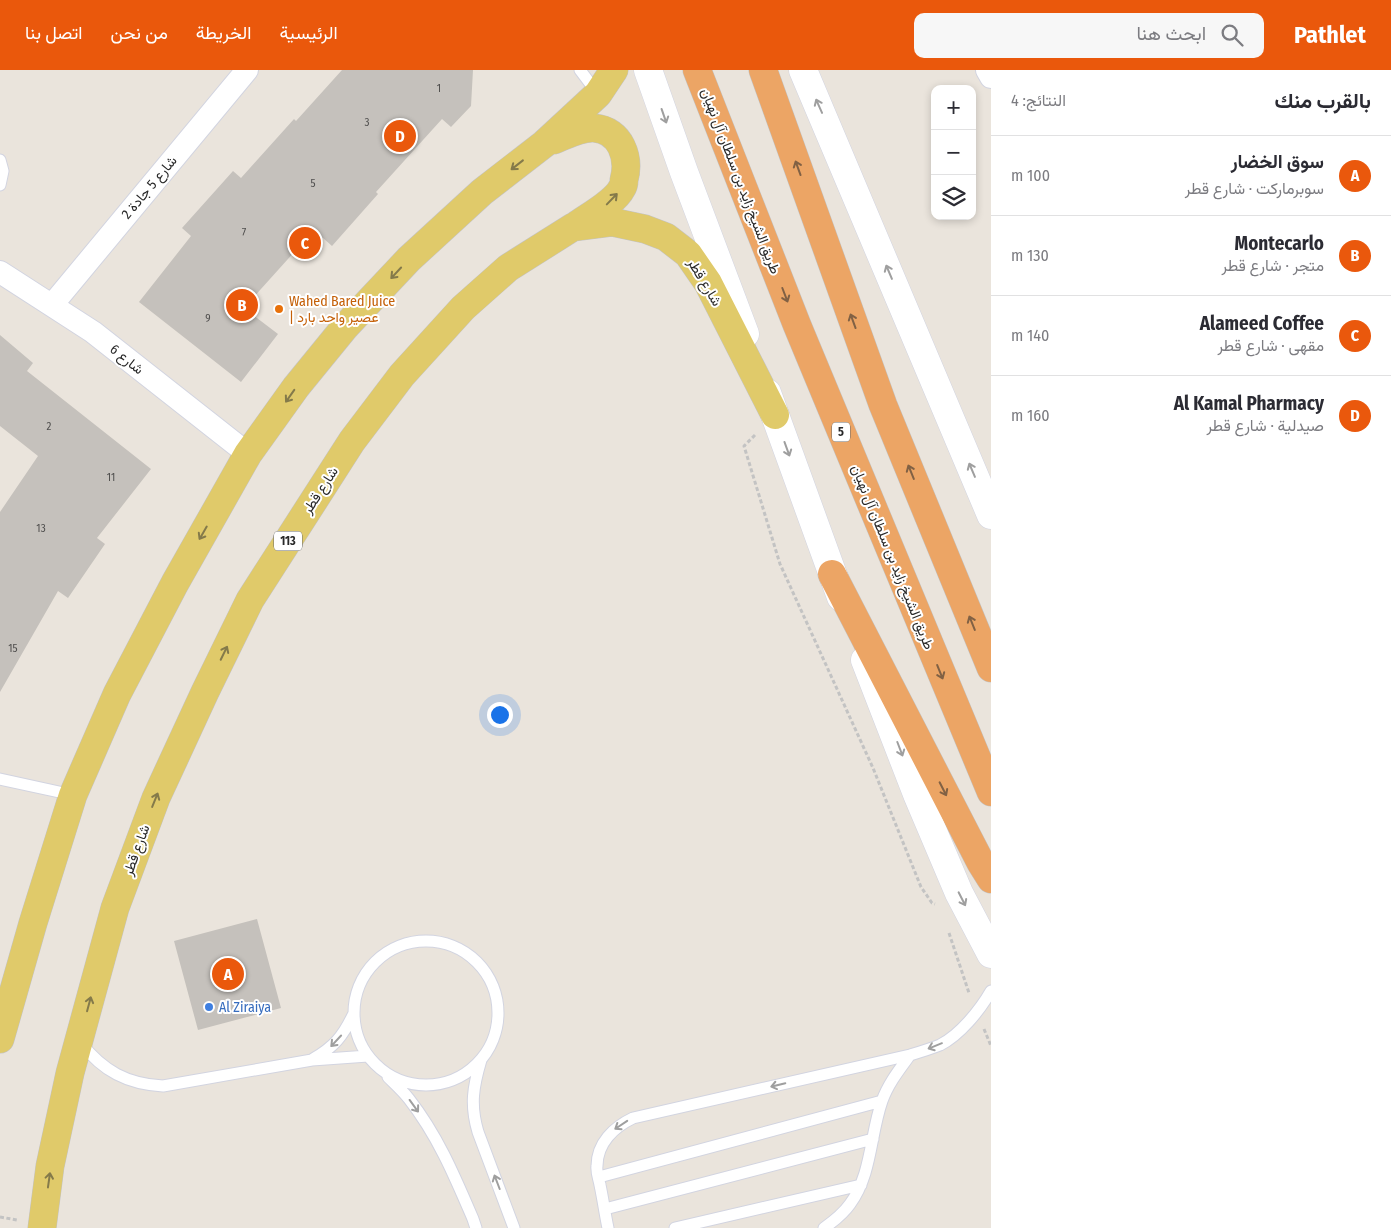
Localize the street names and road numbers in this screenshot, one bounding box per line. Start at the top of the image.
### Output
street label: طريق الشيخ زايد بن سلطان آل نهيان [695,86,784,277]
street label: شارع 5 جادة 2 [118,152,182,224]
street label: شارع قطر [681,254,725,310]
street label: شارع 6 [105,341,147,380]
road number: 5 [832,422,850,442]
street label: طريق الشيخ زايد بن سلطان آل نهيان [846,462,937,653]
street label: شارع قطر [298,464,344,519]
road number: 113 [274,532,302,551]
street label: شارع قطر [119,823,155,879]

